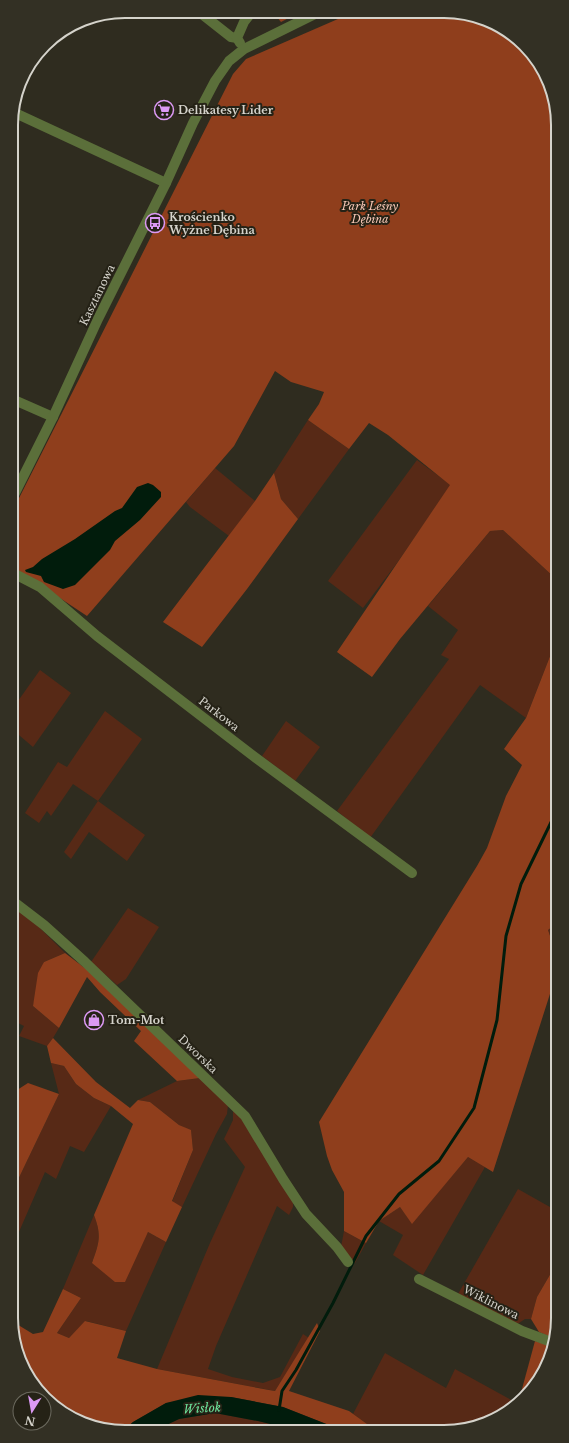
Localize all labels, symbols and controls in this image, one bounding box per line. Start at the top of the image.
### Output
supermarket icon: Delikatesy Lider [153,99,175,121]
place label: Delikatesy Lider [178,103,274,117]
park label: Park Leśny Dębina [341,199,399,226]
place label: Krościenko Wyżne Dębina [168,210,256,237]
bus stop icon: Krościenko Wyżne Dębina [144,212,166,234]
street label: Kasztanowa [76,261,118,328]
street label: Parkowa [196,694,243,735]
shop icon: Tom-Mot [83,1009,105,1031]
place label: Tom-Mot [108,1013,165,1027]
street label: Dworska [175,1032,221,1077]
street label: Wiklinowa [460,1282,522,1322]
north arrow [12,1391,52,1431]
water label: Wisłok [183,1400,221,1416]
text: N [23,1413,37,1429]

